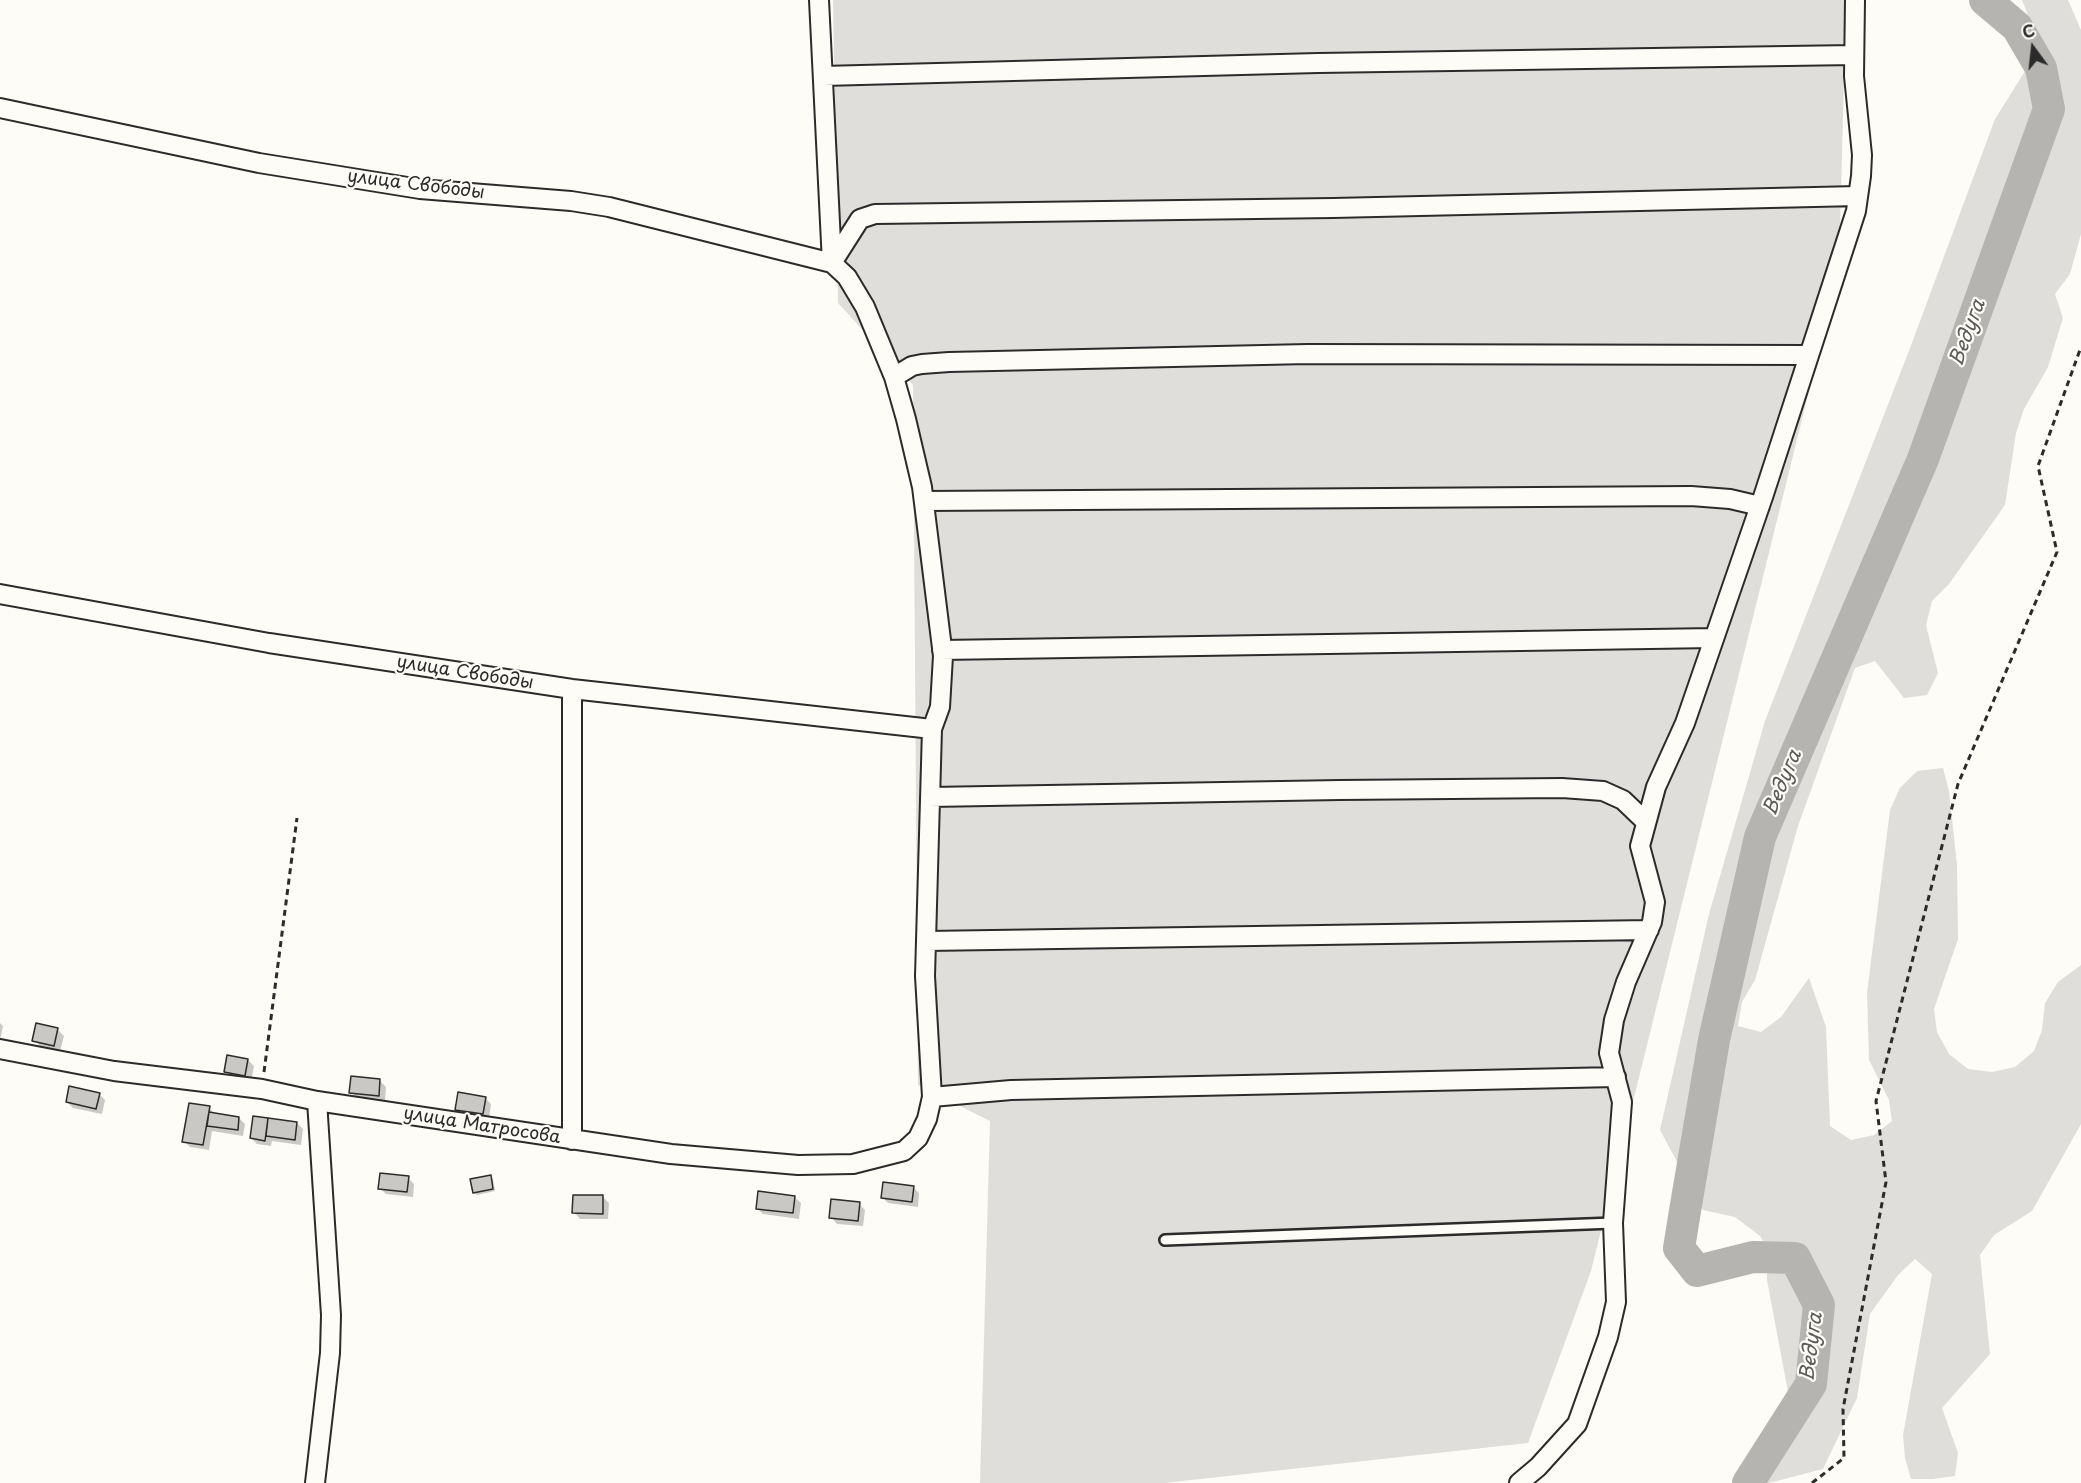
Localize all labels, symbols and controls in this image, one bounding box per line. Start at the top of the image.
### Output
text: С [2019,17,2037,44]
north arrow [2003,18,2063,78]
street label: улица Свободы [346,166,486,204]
water label: Ведуга [1945,297,1991,369]
street label: улица Свободы [395,652,535,694]
water label: Ведуга [1759,747,1807,819]
street label: улица Матросова [402,1103,562,1149]
water label: Ведуга [1796,1311,1828,1383]

